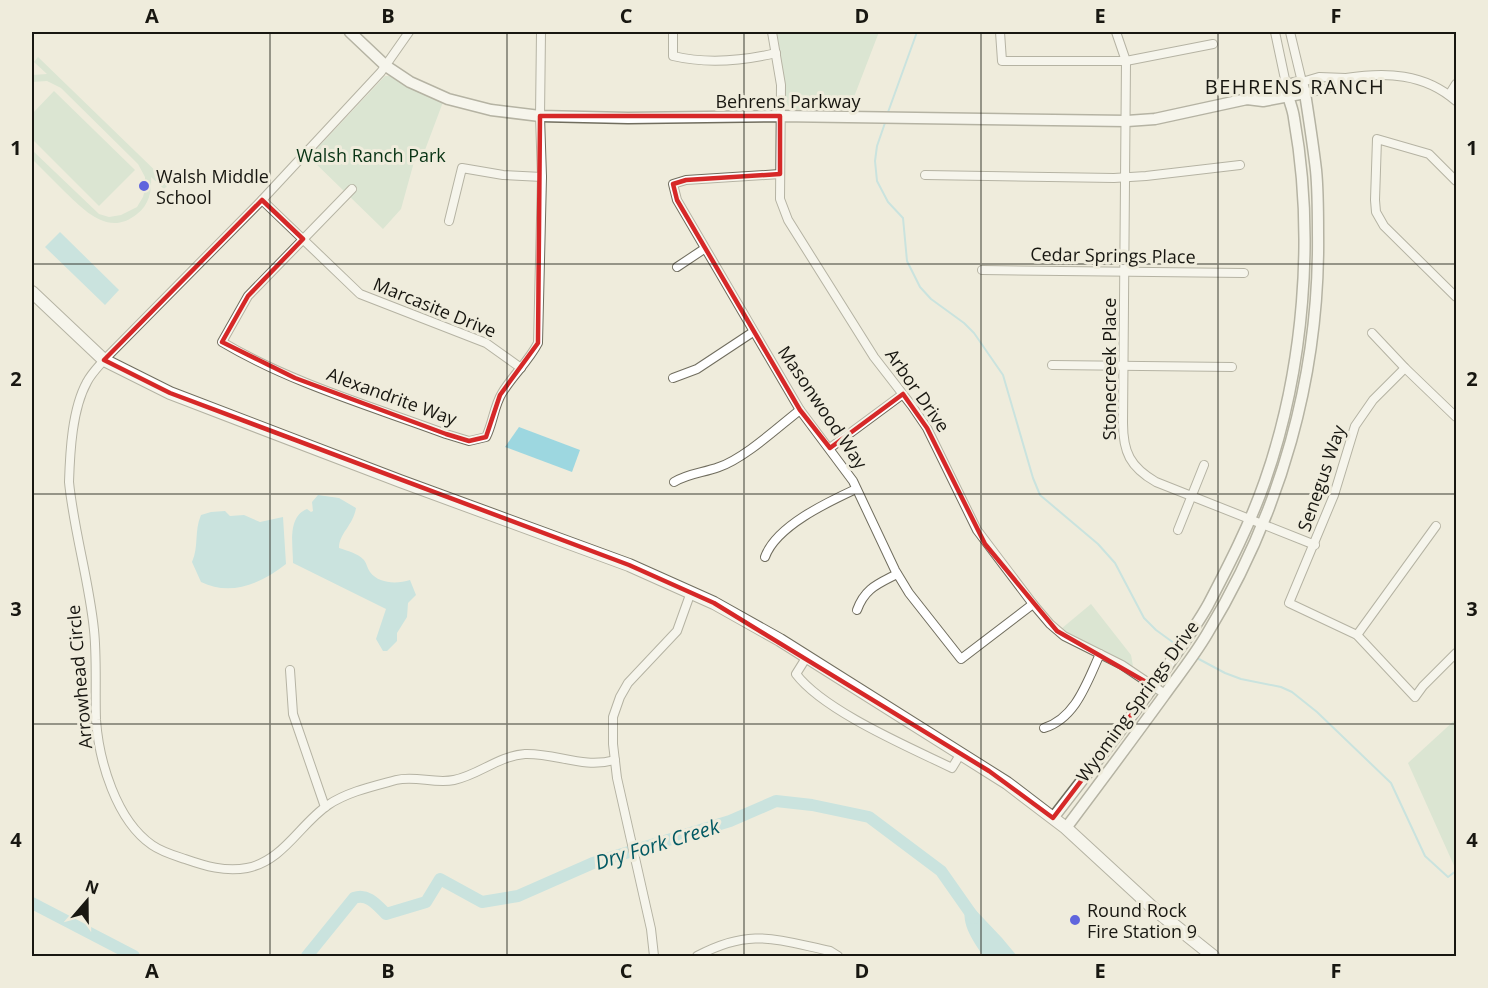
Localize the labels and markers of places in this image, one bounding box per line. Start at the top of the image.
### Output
place label: Walsh Middle School [156,164,269,209]
marker: Walsh Middle School [137,179,151,193]
place label: Round Rock Fire Station 9 [1087,898,1197,943]
marker: Round Rock Fire Station 9 [1068,913,1082,927]

